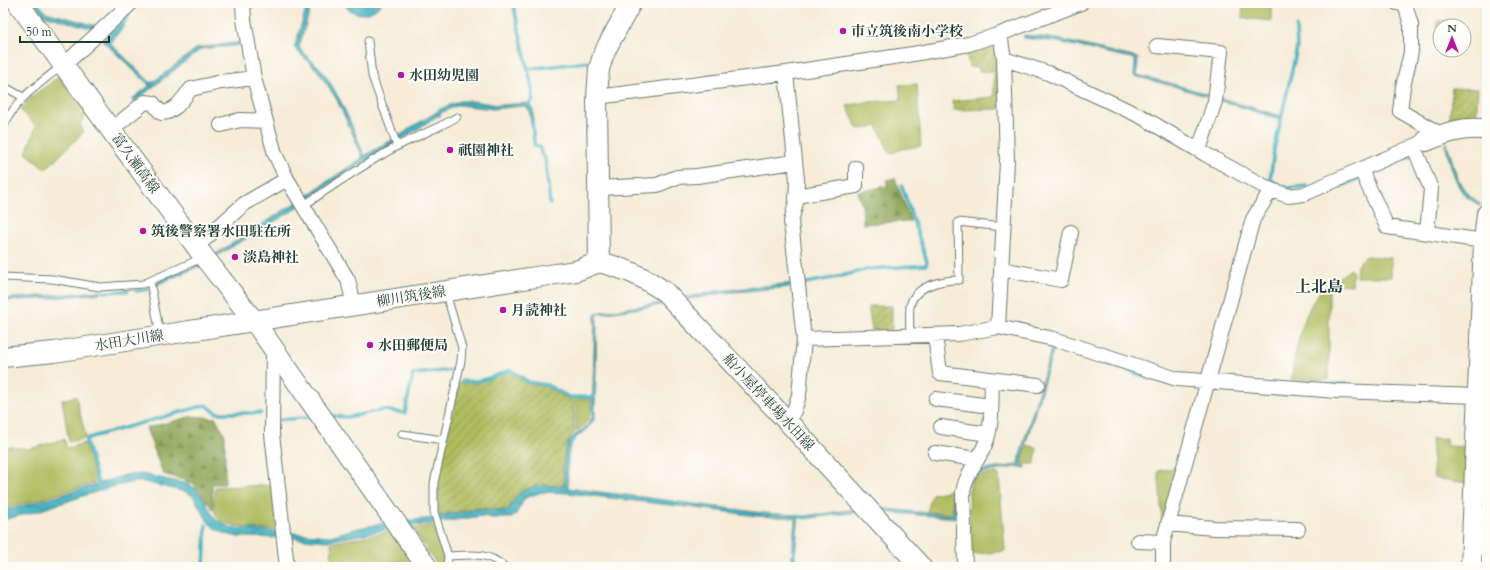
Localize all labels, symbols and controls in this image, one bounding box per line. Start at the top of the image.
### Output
scale bar [20,18,109,44]
north arrow [1432,18,1472,58]
text: N [1447,21,1457,36]
place label: 市立筑後南小学校 [851,22,963,41]
text: 50 m [26,24,53,40]
marker: 市立筑後南小学校 [838,26,848,36]
place label: 水田幼児園 [409,66,479,85]
marker: 水田幼児園 [396,70,406,80]
street label: 富久瀬高線 [107,129,164,197]
place label: 祇園神社 [458,141,514,160]
marker: 祇園神社 [445,145,455,155]
place label: 筑後警察署水田駐在所 [151,222,291,241]
marker: 筑後警察署水田駐在所 [138,226,148,236]
place label: 淡島神社 [243,248,299,267]
marker: 淡島神社 [230,252,240,262]
district label: 上北島 [1295,276,1343,298]
street label: 柳川筑後線 [375,282,447,311]
place label: 月読神社 [511,301,567,320]
marker: 月読神社 [498,305,508,315]
street label: 水田大川線 [93,326,165,355]
place label: 水田郵便局 [378,336,448,355]
marker: 水田郵便局 [365,340,375,350]
street label: 船小屋停車場水田線 [719,350,819,455]

